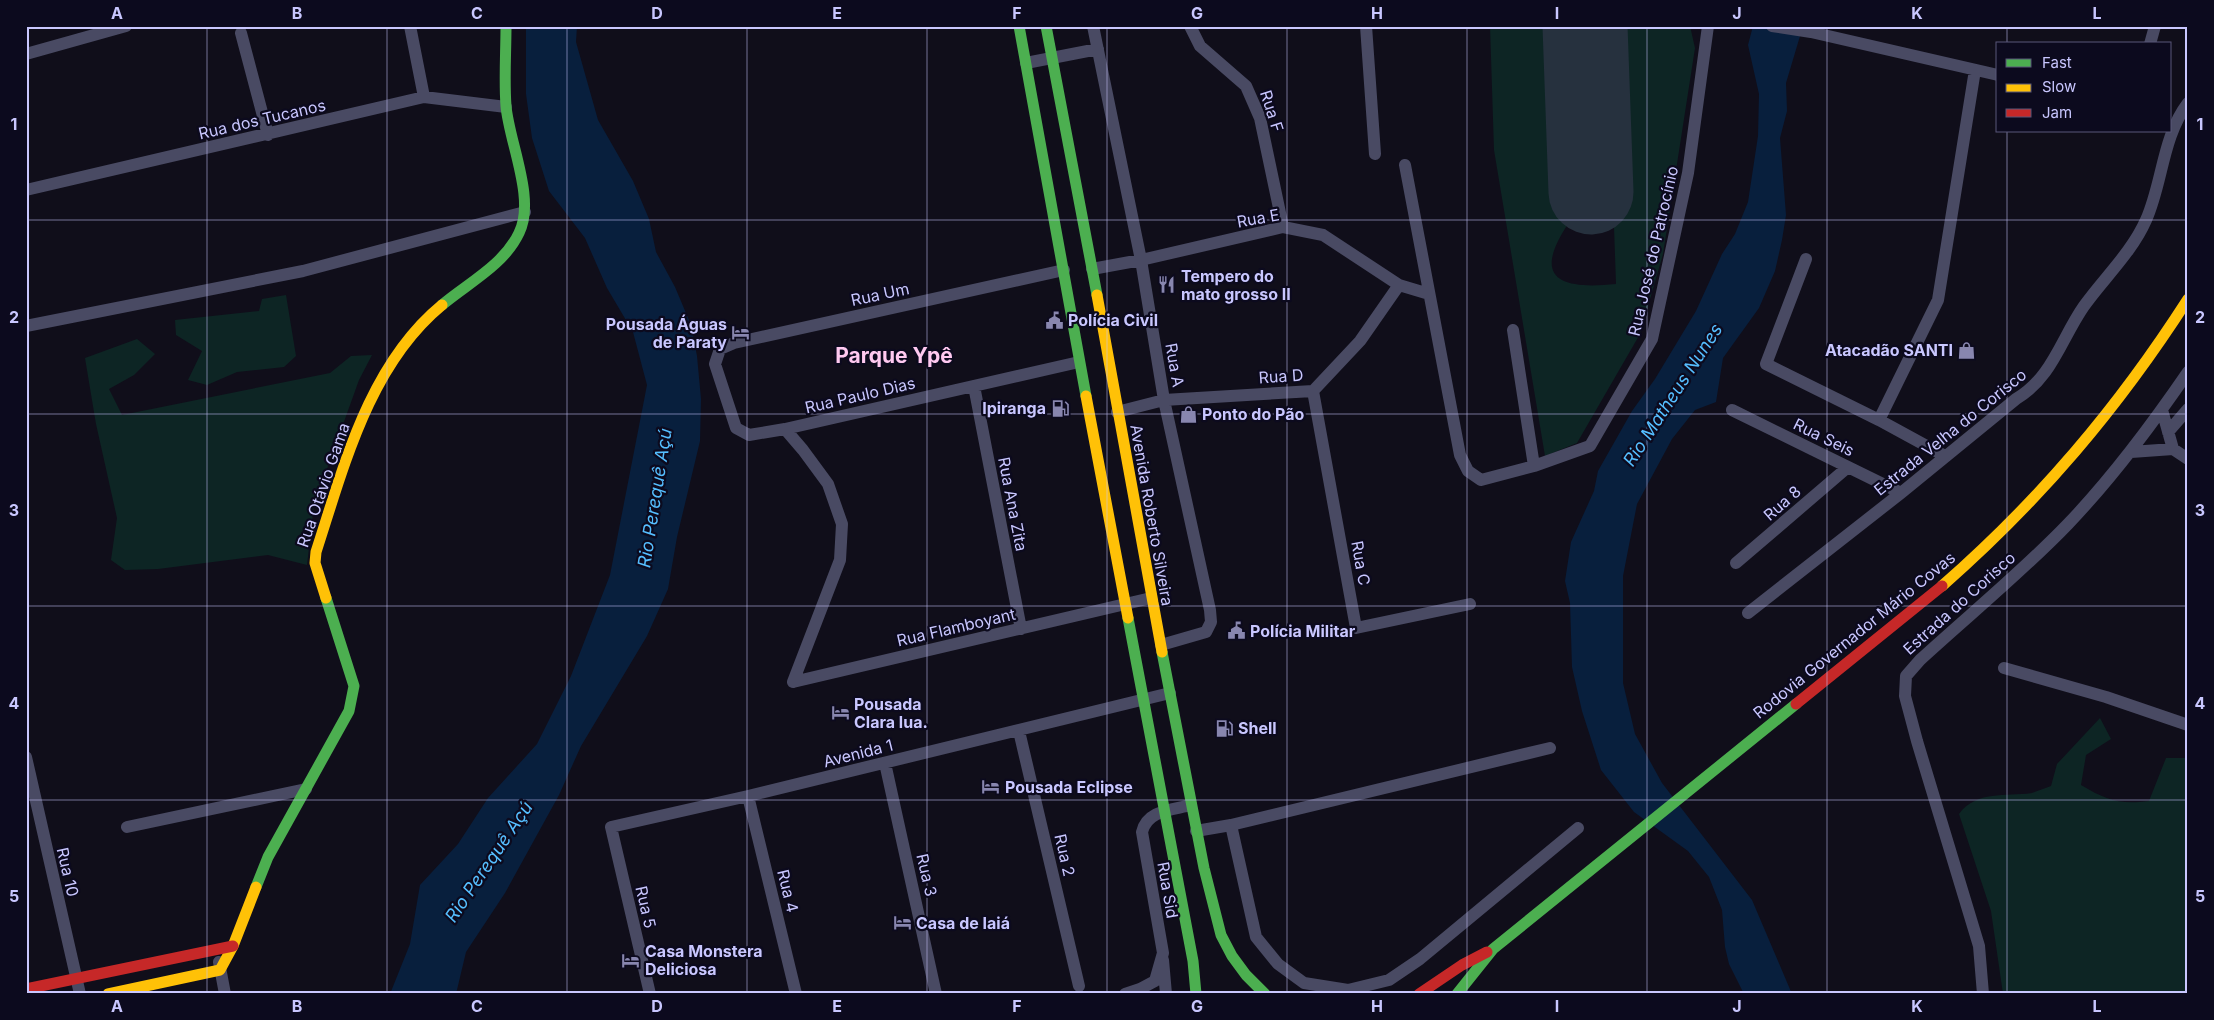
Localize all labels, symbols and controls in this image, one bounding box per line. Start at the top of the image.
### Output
text: A [111,3,123,23]
text: B [292,3,302,23]
text: C [471,3,483,23]
text: D [651,3,663,23]
text: E [832,3,842,23]
text: F [1012,3,1022,23]
text: G [1191,3,1203,23]
text: H [1371,3,1383,23]
text: I [1555,3,1559,23]
text: J [1732,3,1742,23]
text: K [1911,3,1923,23]
text: L [2092,3,2102,23]
legend [1996,42,2172,132]
text: Fast [2042,53,2072,72]
text: Slow [2042,77,2076,96]
street label: Rua F [1256,88,1288,134]
street label: Rua dos Tucanos [196,95,328,143]
text: Jam [2042,103,2072,122]
text: 1 [11,114,17,134]
text: 1 [2197,114,2203,134]
street label: Rua José do Patrocínio [1624,164,1682,338]
street label: Rua E [1235,204,1281,232]
place label: Tempero do mato grosso II [1181,266,1291,304]
restaurant icon: Tempero do mato grosso II [1157,275,1177,295]
street label: Rua Um [849,278,911,310]
text: 2 [9,307,19,327]
text: 2 [2195,307,2205,327]
public building icon: Polícia Civil [1044,310,1064,330]
place label: Polícia Civil [1068,310,1158,330]
place label: Pousada Águas de Paraty [606,314,727,352]
water label: Rio Matheus Nunes [1619,319,1727,470]
hotel icon: Pousada Águas de Paraty [731,323,751,343]
place label: Atacadão SANTI [1825,340,1953,360]
shop icon: Atacadão SANTI [1957,340,1977,360]
street label: Rua A [1161,341,1189,389]
district label: Parque Ypê [835,343,953,368]
street label: Rua D [1258,364,1304,388]
street label: Estrada Velha do Corisco [1870,364,2030,500]
street label: Rua Paulo Dias [803,373,917,417]
place label: Ipiranga [982,398,1046,418]
fuel station icon: Ipiranga [1050,398,1070,418]
shop icon: Ponto do Pão [1178,404,1198,424]
place label: Ponto do Pão [1202,404,1304,424]
street label: Rua Seis [1790,414,1858,460]
street label: Rua Otávio Gama [292,420,354,550]
street label: Avenida Roberto Silveira [1126,423,1178,607]
water label: Rio Perequê Açú [633,426,676,569]
street label: Rua Ana Zita [994,455,1032,553]
street label: Rua 8 [1759,481,1805,525]
text: 3 [9,500,19,520]
text: 3 [2195,500,2205,520]
street label: Rua C [1347,539,1375,587]
street label: Rodovia Governador Mário Covas [1749,547,1959,723]
street label: Estrada do Corisco [1899,547,2019,659]
street label: Rua Flamboyant [895,604,1017,650]
public building icon: Polícia Militar [1226,621,1246,641]
place label: Polícia Militar [1250,621,1356,641]
text: 4 [9,693,20,713]
text: 4 [2195,693,2206,713]
place label: Pousada Clara lua. [854,694,928,732]
hotel icon: Pousada Clara lua. [830,703,850,723]
fuel station icon: Shell [1214,718,1234,738]
place label: Shell [1238,718,1277,738]
street label: Avenida 1 [821,735,895,771]
hotel icon: Pousada Eclipse [981,777,1001,797]
place label: Pousada Eclipse [1005,777,1133,797]
water label: Rio Perequê Açú [440,797,537,926]
street label: Rua 2 [1050,832,1080,878]
street label: Rua 10 [53,845,83,899]
street label: Rua 3 [912,852,942,898]
street label: Rua Sid [1153,860,1183,920]
street label: Rua 4 [773,867,803,915]
street label: Rua 5 [631,884,661,930]
text: 5 [9,886,19,906]
text: 5 [2195,886,2205,906]
hotel icon: Casa de Iaiá [892,913,912,933]
place label: Casa de Iaiá [916,913,1010,933]
place label: Casa Monstera Deliciosa [645,941,763,979]
hotel icon: Casa Monstera Deliciosa [621,950,641,970]
text: A [111,996,123,1016]
text: B [292,996,302,1016]
text: C [471,996,483,1016]
text: D [651,996,663,1016]
text: E [832,996,842,1016]
text: F [1012,996,1022,1016]
text: G [1191,996,1203,1016]
text: H [1371,996,1383,1016]
text: I [1555,996,1559,1016]
text: J [1732,996,1742,1016]
text: K [1911,996,1923,1016]
text: L [2092,996,2102,1016]

